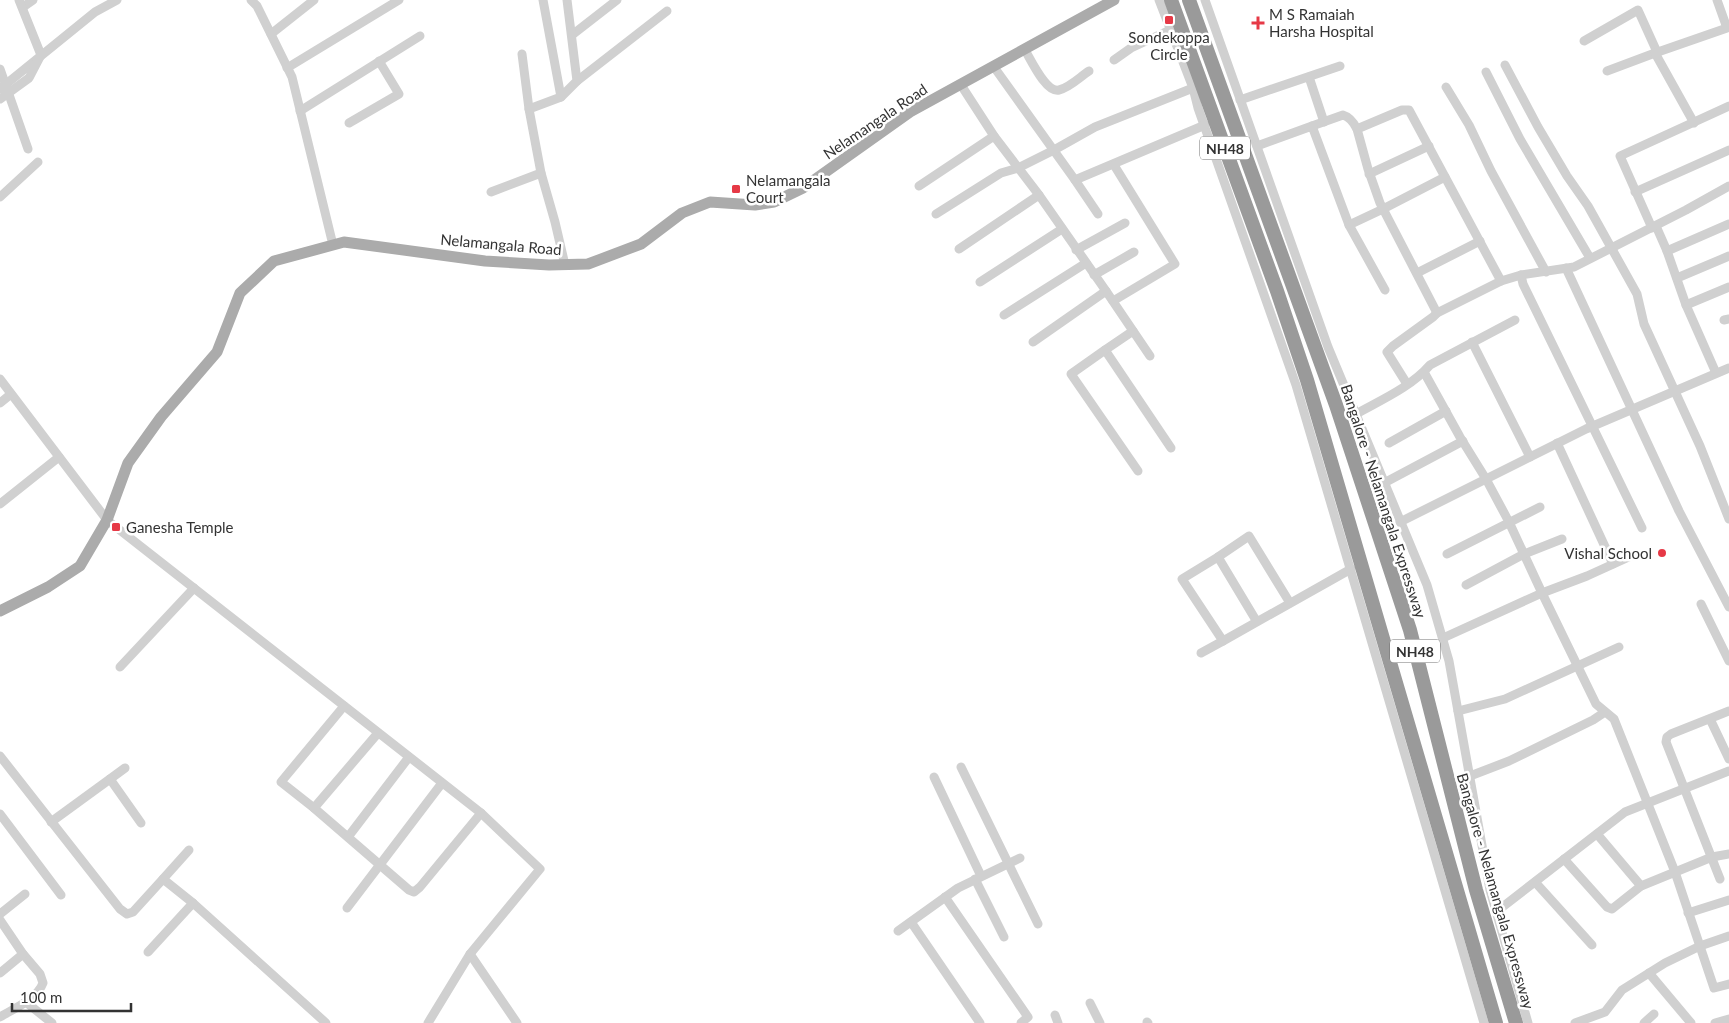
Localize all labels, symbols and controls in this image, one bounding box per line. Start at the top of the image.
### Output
place label: M S Ramaiah Harsha Hospital [1269,5,1374,40]
marker: Sondekoppa Circle [1163,14,1175,26]
marker: M S Ramaiah Harsha Hospital [1251,16,1265,30]
place label: Sondekoppa Circle [1128,28,1210,63]
street label: Nelamangala Road [820,80,930,162]
road number: NH48 [1200,136,1250,160]
place label: Nelamangala Court [746,171,831,206]
marker: Nelamangala Court [730,183,742,195]
street label: Nelamangala Road [440,230,562,258]
street label: Bangalore - Nelamangala Expressway [1338,382,1430,620]
place label: Ganesha Temple [126,518,234,536]
marker: Ganesha Temple [110,521,122,533]
place label: Vishal School [1564,544,1652,562]
marker: Vishal School [1656,547,1668,559]
road number: NH48 [1390,640,1440,662]
street label: Bangalore - Nelamangala Expressway [1454,771,1538,1011]
scale bar [12,980,131,1012]
text: 100 m [20,988,62,1006]

